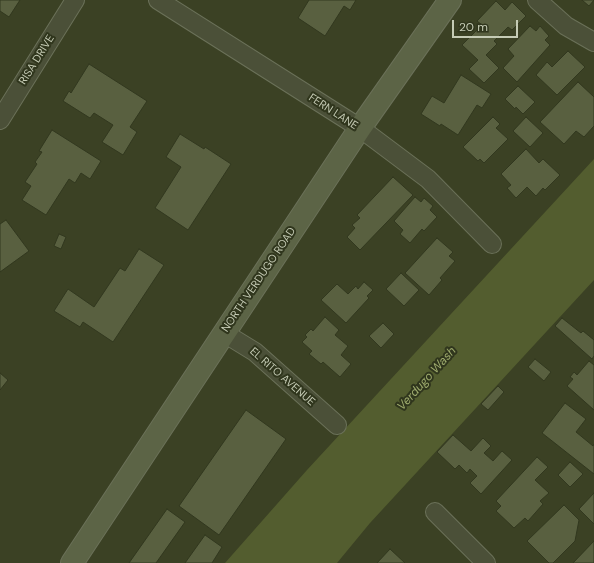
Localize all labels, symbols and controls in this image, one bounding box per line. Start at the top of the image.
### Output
scale bar [454,12,520,38]
text: 20 m [459,19,488,35]
street label: RISA DRIVE [17,33,57,87]
street label: FERN LANE [306,91,360,133]
street label: NORTH VERDUGO ROAD [219,225,299,335]
water label: Verdugo Wash [395,344,459,414]
street label: EL RITO AVENUE [247,345,317,409]

